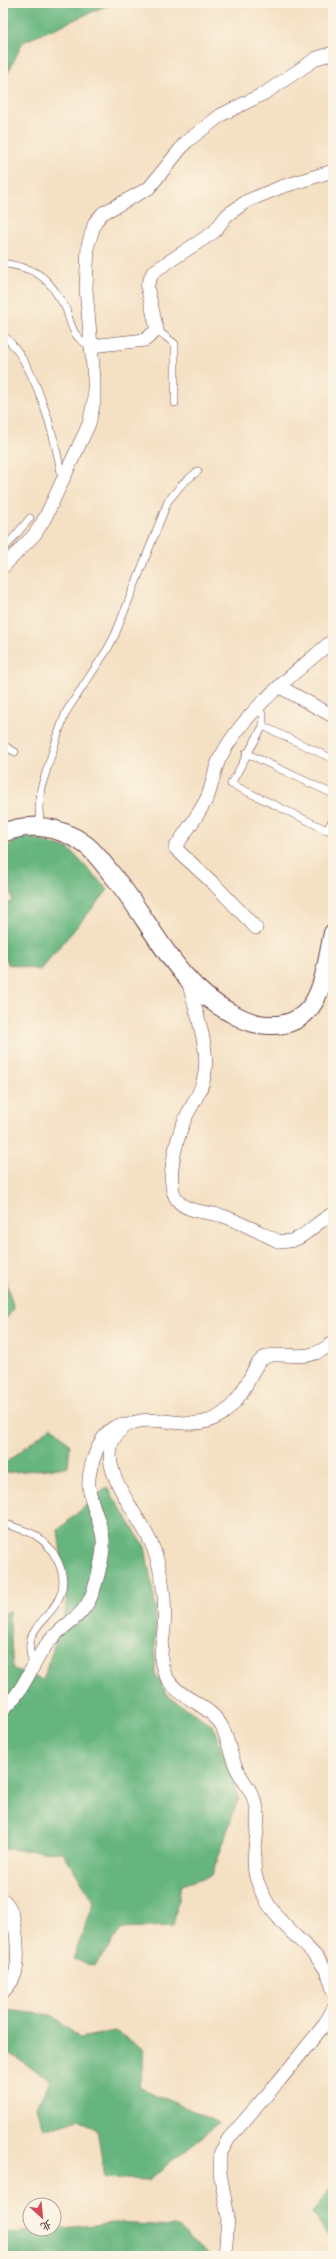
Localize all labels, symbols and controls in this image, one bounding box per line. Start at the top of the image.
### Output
north arrow [22,2197,62,2237]
text: 北 [38,2216,53,2232]

